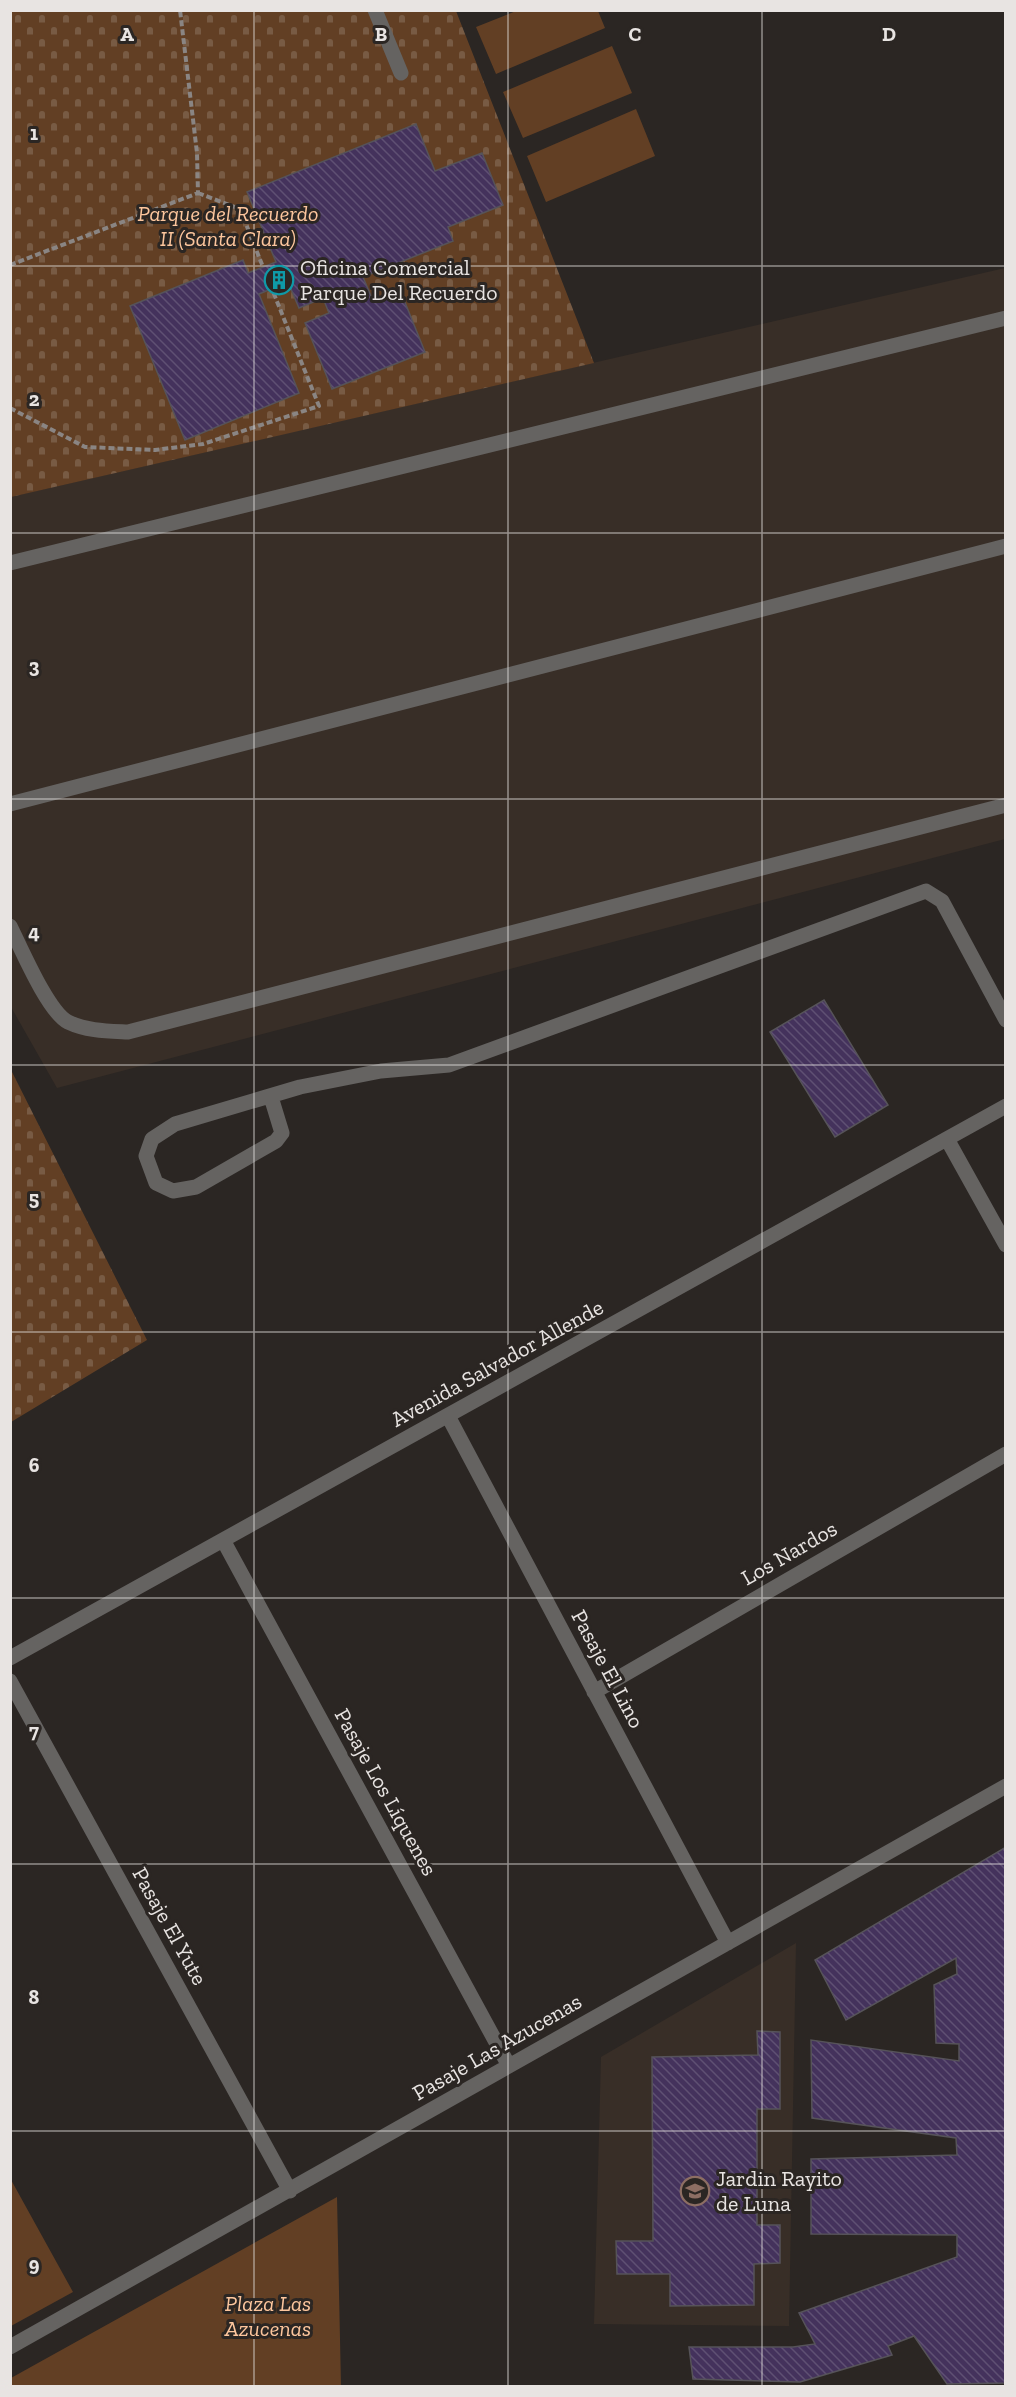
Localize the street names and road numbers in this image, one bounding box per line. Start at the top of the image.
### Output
street label: Avenida Salvador Allende [386,1293,608,1433]
street label: Los Nardos [736,1515,842,1591]
street label: Pasaje El Lino [566,1605,650,1733]
street label: Pasaje Los Líquenes [329,1704,443,1880]
street label: Pasaje El Yute [127,1862,213,1990]
street label: Pasaje Las Azucenas [408,1988,586,2106]

